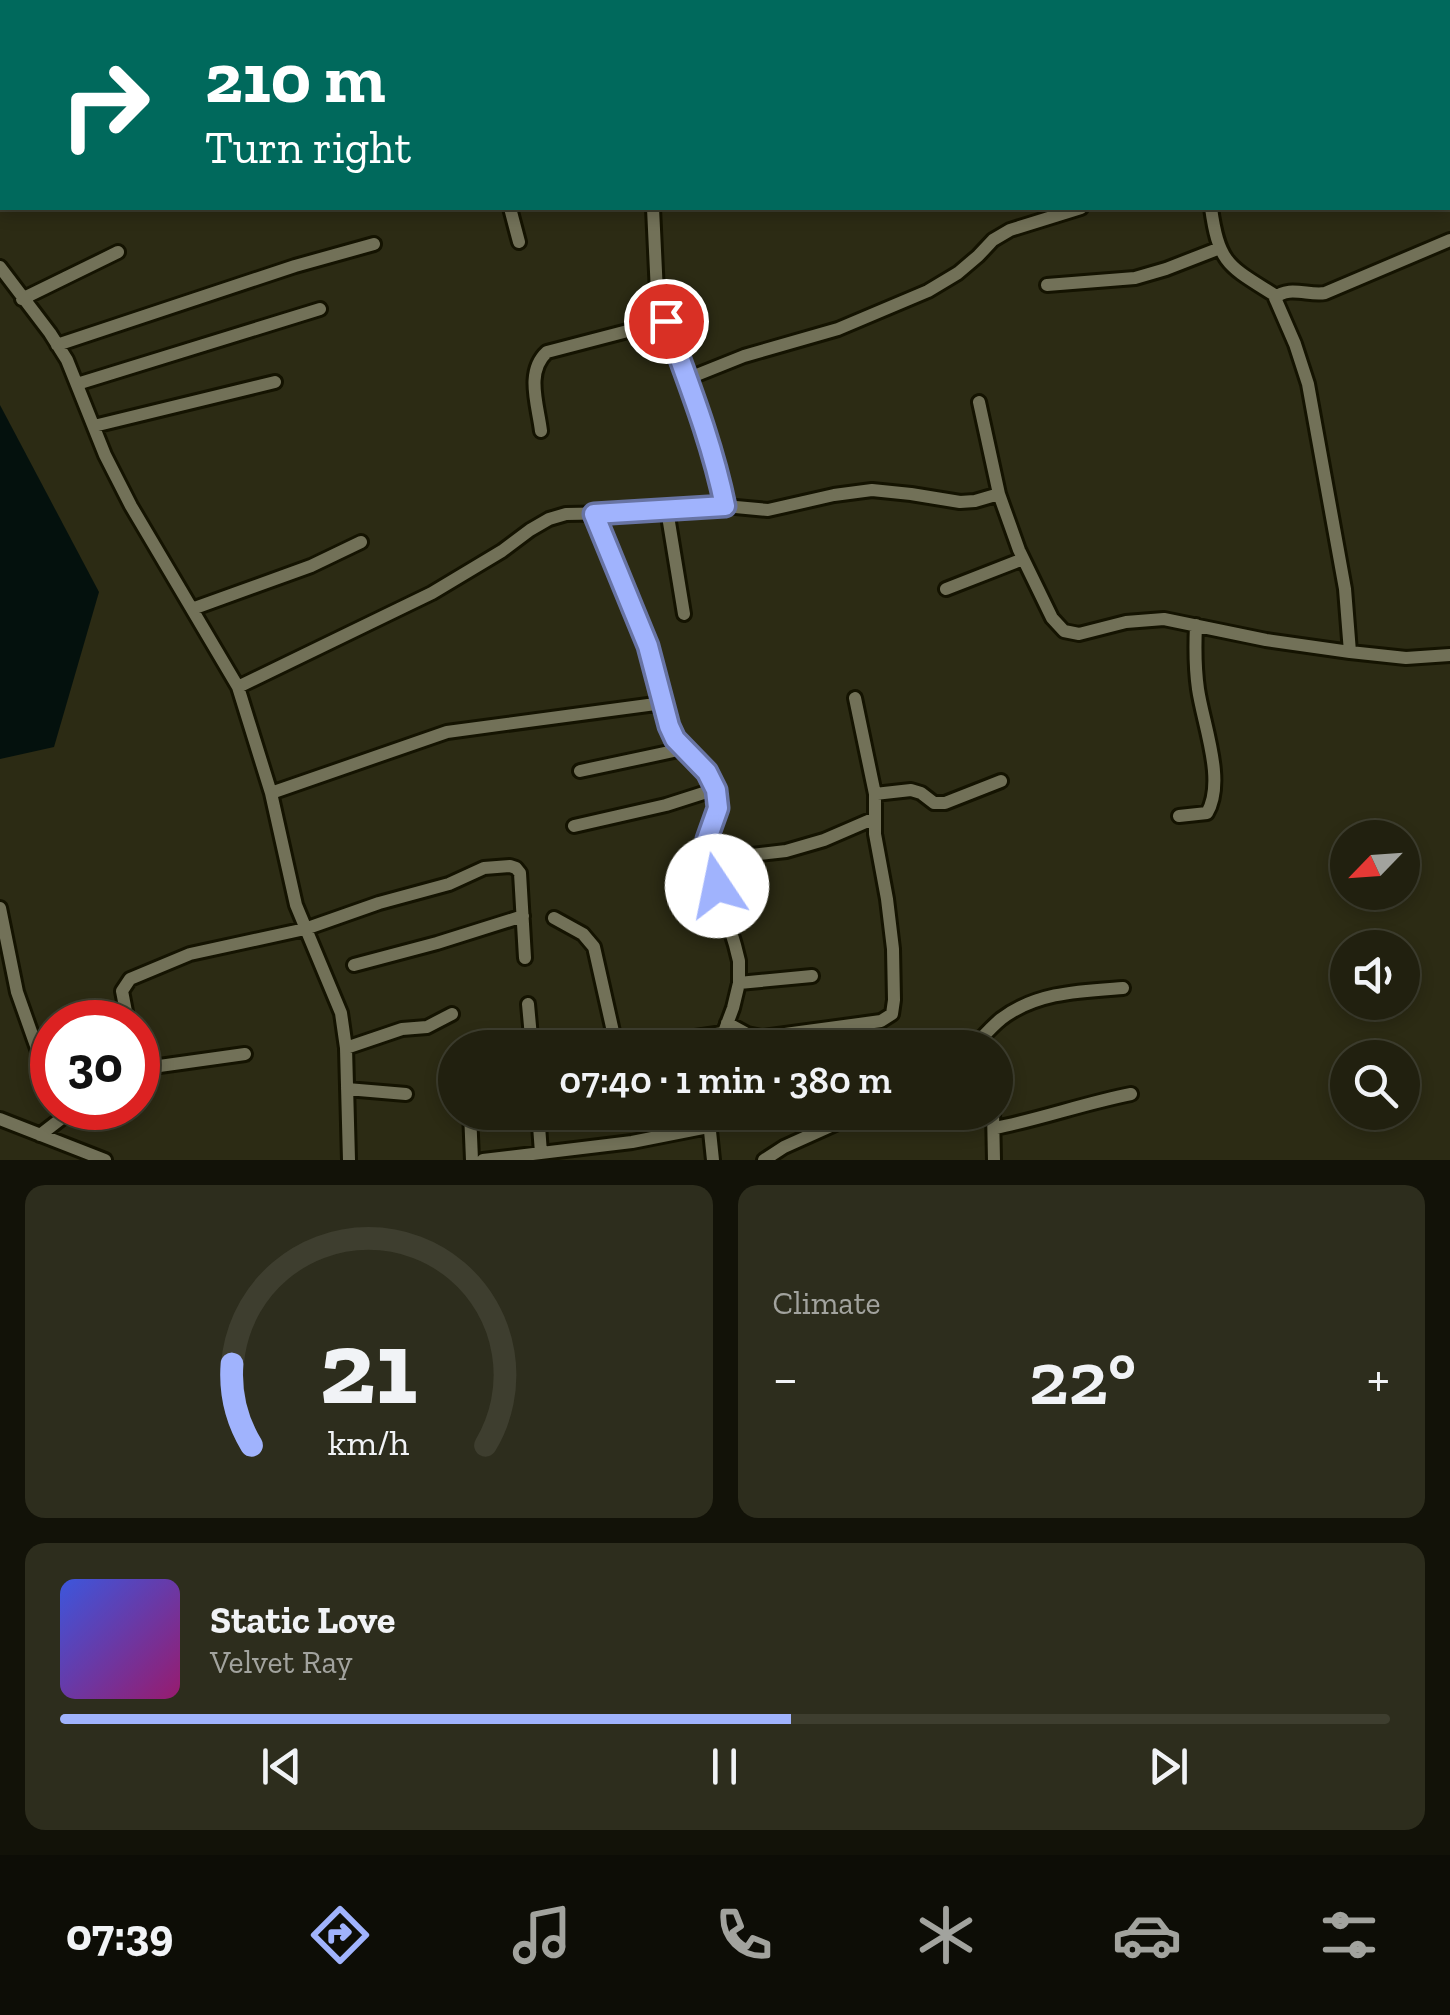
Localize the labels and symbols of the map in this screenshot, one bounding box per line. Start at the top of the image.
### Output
pin [624,279,709,364]
north arrow [1330,820,1420,910]
position arrow [665,834,769,938]
speed limit sign: 30 [30,1000,160,1130]

